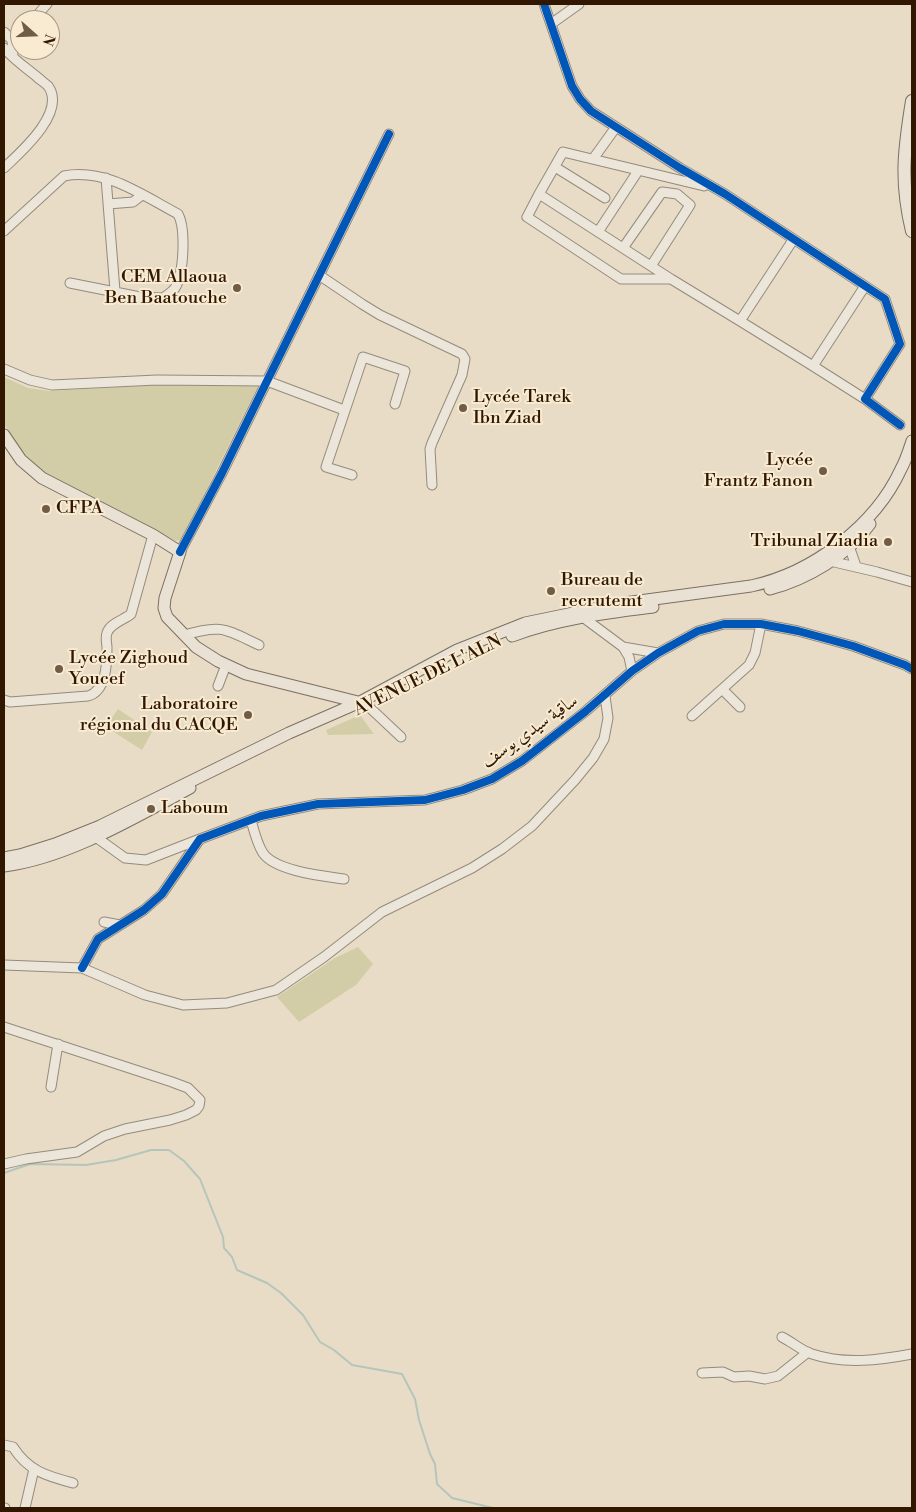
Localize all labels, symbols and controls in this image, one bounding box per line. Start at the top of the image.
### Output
north arrow [10,10,60,60]
text: N [38,31,59,48]
place label: CEM Allaoua Ben Baatouche [105,267,227,310]
marker: CEM Allaoua Ben Baatouche [231,282,243,294]
place label: Lycée Tarek Ibn Ziad [473,387,571,429]
marker: Lycée Tarek Ibn Ziad [457,402,469,414]
place label: Lycée Frantz Fanon [704,450,813,492]
marker: Lycée Frantz Fanon [817,465,829,477]
place label: CFPA [56,498,103,520]
marker: CFPA [40,503,52,515]
place label: Tribunal Ziadia [751,531,878,553]
marker: Tribunal Ziadia [882,536,894,548]
place label: Bureau de recrutemt [561,570,643,612]
marker: Bureau de recrutemt [545,585,557,597]
street label: AVENUE DE L'ALN [350,631,506,721]
place label: Lycée Zighoud Youcef [69,648,188,691]
marker: Lycée Zighoud Youcef [53,663,65,675]
street label: ساقية سيدي يوسف [477,691,583,773]
place label: Laboratoire régional du CACQE [80,694,238,736]
marker: Laboratoire régional du CACQE [242,709,254,721]
place label: Laboum [161,798,228,820]
marker: Laboum [145,803,157,815]

